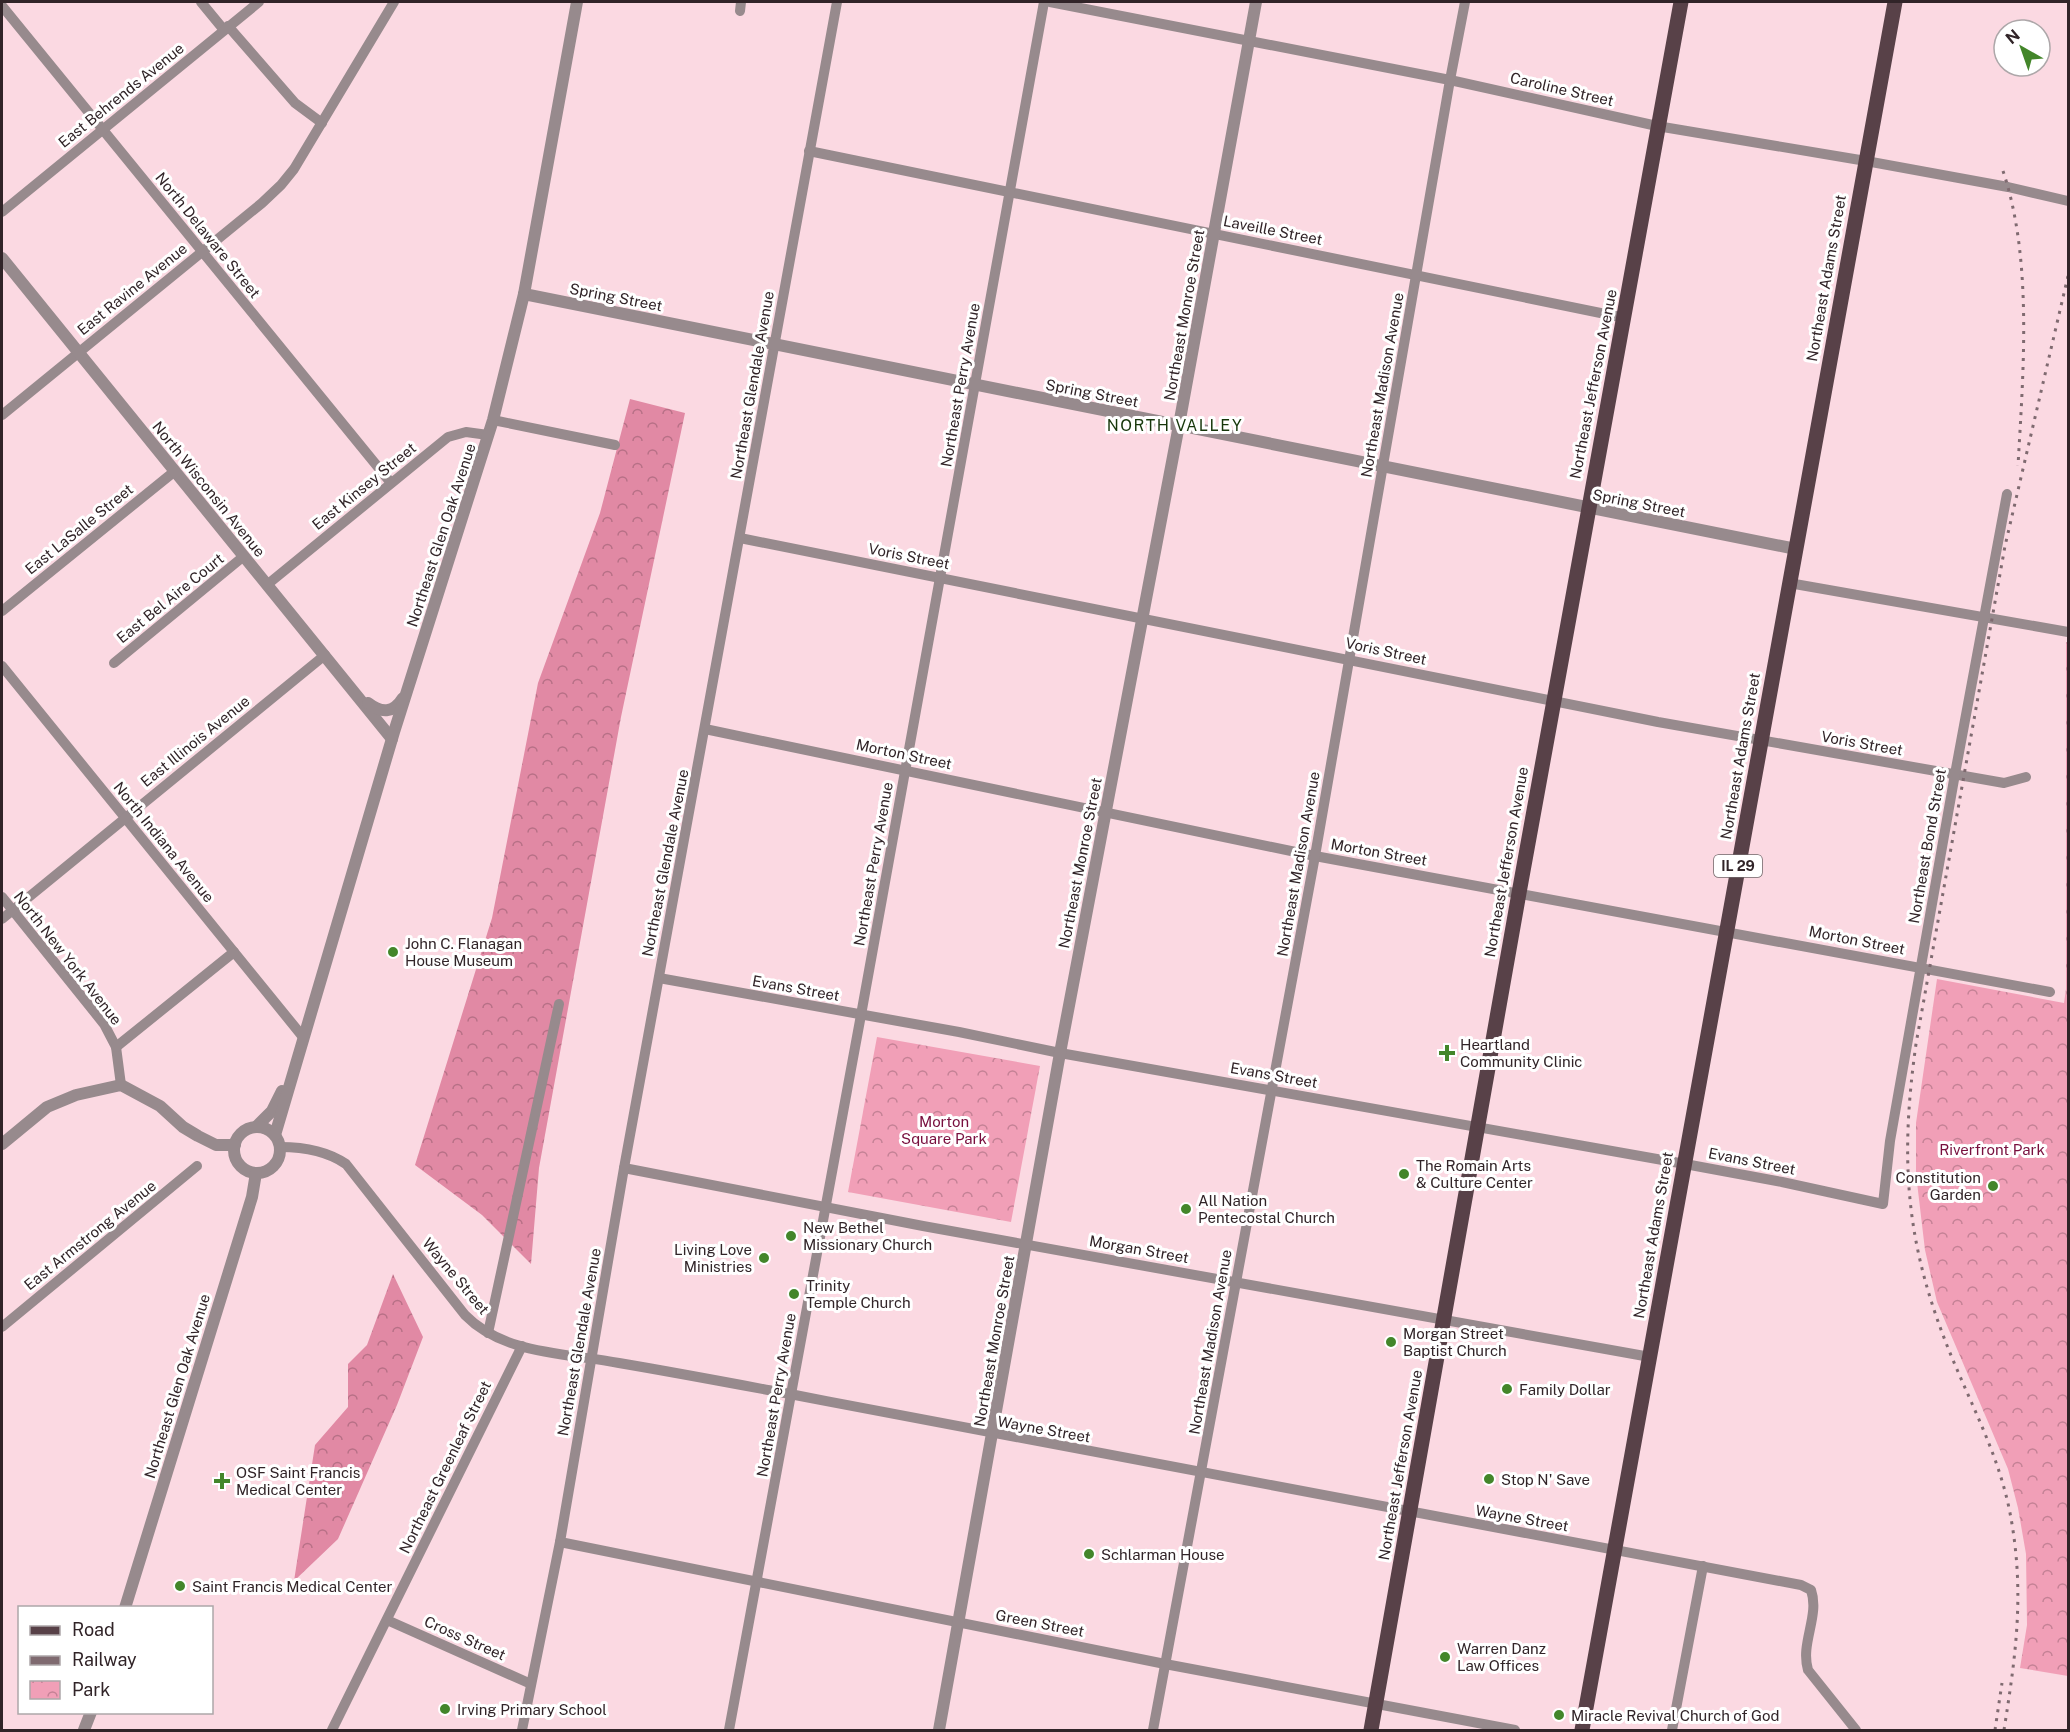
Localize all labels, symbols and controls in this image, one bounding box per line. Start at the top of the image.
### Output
north arrow [1992,18,2052,78]
text: N [2002,26,2024,48]
street label: East Behrends Avenue [55,39,187,151]
street label: Caroline Street [1509,69,1615,109]
street label: North Delaware Street [152,169,264,301]
street label: Northeast Adams Street [1803,193,1849,363]
street label: Laveille Street [1222,212,1324,248]
street label: Northeast Monroe Street [1161,228,1207,402]
street label: East Ravine Avenue [74,240,190,338]
street label: Spring Street [568,280,664,314]
street label: Northeast Jefferson Avenue [1566,288,1620,480]
street label: Northeast Glendale Avenue [727,290,777,480]
street label: Northeast Madison Avenue [1357,291,1407,479]
street label: Northeast Perry Avenue [937,302,983,468]
street label: Spring Street [1044,376,1140,410]
district label: NORTH VALLEY [1107,416,1243,435]
street label: North Wisconsin Avenue [149,418,269,560]
street label: East Kinsey Street [309,439,419,533]
street label: Northeast Glen Oak Avenue [403,441,479,629]
street label: East LaSalle Street [22,480,136,578]
street label: Spring Street [1591,486,1687,520]
street label: Voris Street [867,540,951,572]
street label: East Bel Aire Court [113,550,227,646]
street label: Voris Street [1344,634,1428,668]
street label: Northeast Adams Street [1717,671,1763,841]
street label: East Illinois Avenue [137,692,253,790]
street label: Voris Street [1820,727,1904,759]
street label: Morton Street [855,736,954,772]
street label: Northeast Jefferson Avenue [1481,765,1531,959]
street label: Northeast Bond Street [1905,767,1949,925]
street label: Northeast Glendale Avenue [638,768,692,958]
street label: Northeast Madison Avenue [1273,770,1323,958]
street label: Northeast Monroe Street [1055,776,1105,950]
street label: North Indiana Avenue [110,779,218,905]
street label: Northeast Perry Avenue [850,781,896,947]
street label: Morton Street [1329,835,1429,869]
road number: IL 29 [1714,855,1762,877]
street label: North New York Avenue [11,888,125,1028]
street label: Morton Street [1808,922,1907,958]
place label: John C. Flanagan House Museum [405,935,522,969]
marker: John C. Flanagan House Museum [386,945,400,959]
street label: Evans Street [751,972,841,1004]
place label: Heartland Community Clinic [1460,1036,1583,1070]
marker: Heartland Community Clinic [1438,1044,1456,1062]
street label: Evans Street [1229,1059,1319,1091]
park label: Morton Square Park [901,1113,987,1147]
park label: Riverfront Park [1939,1141,2045,1158]
street label: Evans Street [1707,1144,1797,1178]
street label: Northeast Adams Street [1630,1150,1676,1320]
place label: The Romain Arts & Culture Center [1416,1157,1533,1191]
marker: The Romain Arts & Culture Center [1397,1167,1411,1181]
place label: Constitution Garden [1896,1169,1981,1203]
street label: East Armstrong Avenue [21,1177,159,1293]
marker: Constitution Garden [1986,1179,2000,1193]
place label: All Nation Pentecostal Church [1198,1192,1335,1226]
marker: All Nation Pentecostal Church [1179,1202,1193,1216]
place label: New Bethel Missionary Church [803,1219,932,1253]
marker: New Bethel Missionary Church [784,1229,798,1243]
street label: Morgan Street [1088,1232,1190,1266]
street label: Wayne Street [419,1234,493,1318]
place label: Living Love Ministries [674,1241,752,1275]
street label: Northeast Glendale Avenue [554,1247,604,1437]
street label: Northeast Madison Avenue [1185,1248,1235,1436]
marker: Living Love Ministries [757,1251,771,1265]
street label: Northeast Monroe Street [971,1254,1017,1428]
place label: Trinity Temple Church [806,1277,911,1311]
marker: Trinity Temple Church [787,1287,801,1301]
street label: Northeast Glen Oak Avenue [141,1292,213,1480]
street label: Northeast Perry Avenue [753,1312,799,1478]
place label: Morgan Street Baptist Church [1403,1325,1507,1359]
marker: Morgan Street Baptist Church [1384,1335,1398,1349]
street label: Northeast Jefferson Avenue [1375,1368,1425,1562]
street label: Northeast Greenleaf Street [396,1378,494,1556]
place label: Family Dollar [1519,1381,1611,1398]
marker: Family Dollar [1500,1382,1514,1396]
street label: Wayne Street [996,1412,1092,1446]
place label: OSF Saint Francis Medical Center [236,1464,360,1498]
place label: Stop N' Save [1501,1471,1590,1488]
marker: OSF Saint Francis Medical Center [213,1472,231,1490]
marker: Stop N' Save [1482,1472,1496,1486]
street label: Wayne Street [1474,1501,1570,1535]
place label: Schlarman House [1101,1546,1225,1563]
marker: Schlarman House [1082,1547,1096,1561]
place label: Saint Francis Medical Center [192,1578,393,1595]
marker: Saint Francis Medical Center [173,1579,187,1593]
legend [18,1606,213,1714]
street label: Green Street [994,1606,1086,1640]
street label: Cross Street [422,1613,508,1664]
text: Road [72,1619,115,1640]
place label: Warren Danz Law Offices [1457,1640,1546,1674]
text: Railway [72,1649,137,1670]
marker: Warren Danz Law Offices [1438,1650,1452,1664]
text: Park [72,1679,110,1700]
place label: Irving Primary School [457,1701,607,1718]
marker: Irving Primary School [438,1702,452,1716]
place label: Miracle Revival Church of God [1571,1707,1780,1724]
marker: Miracle Revival Church of God [1552,1708,1566,1722]

